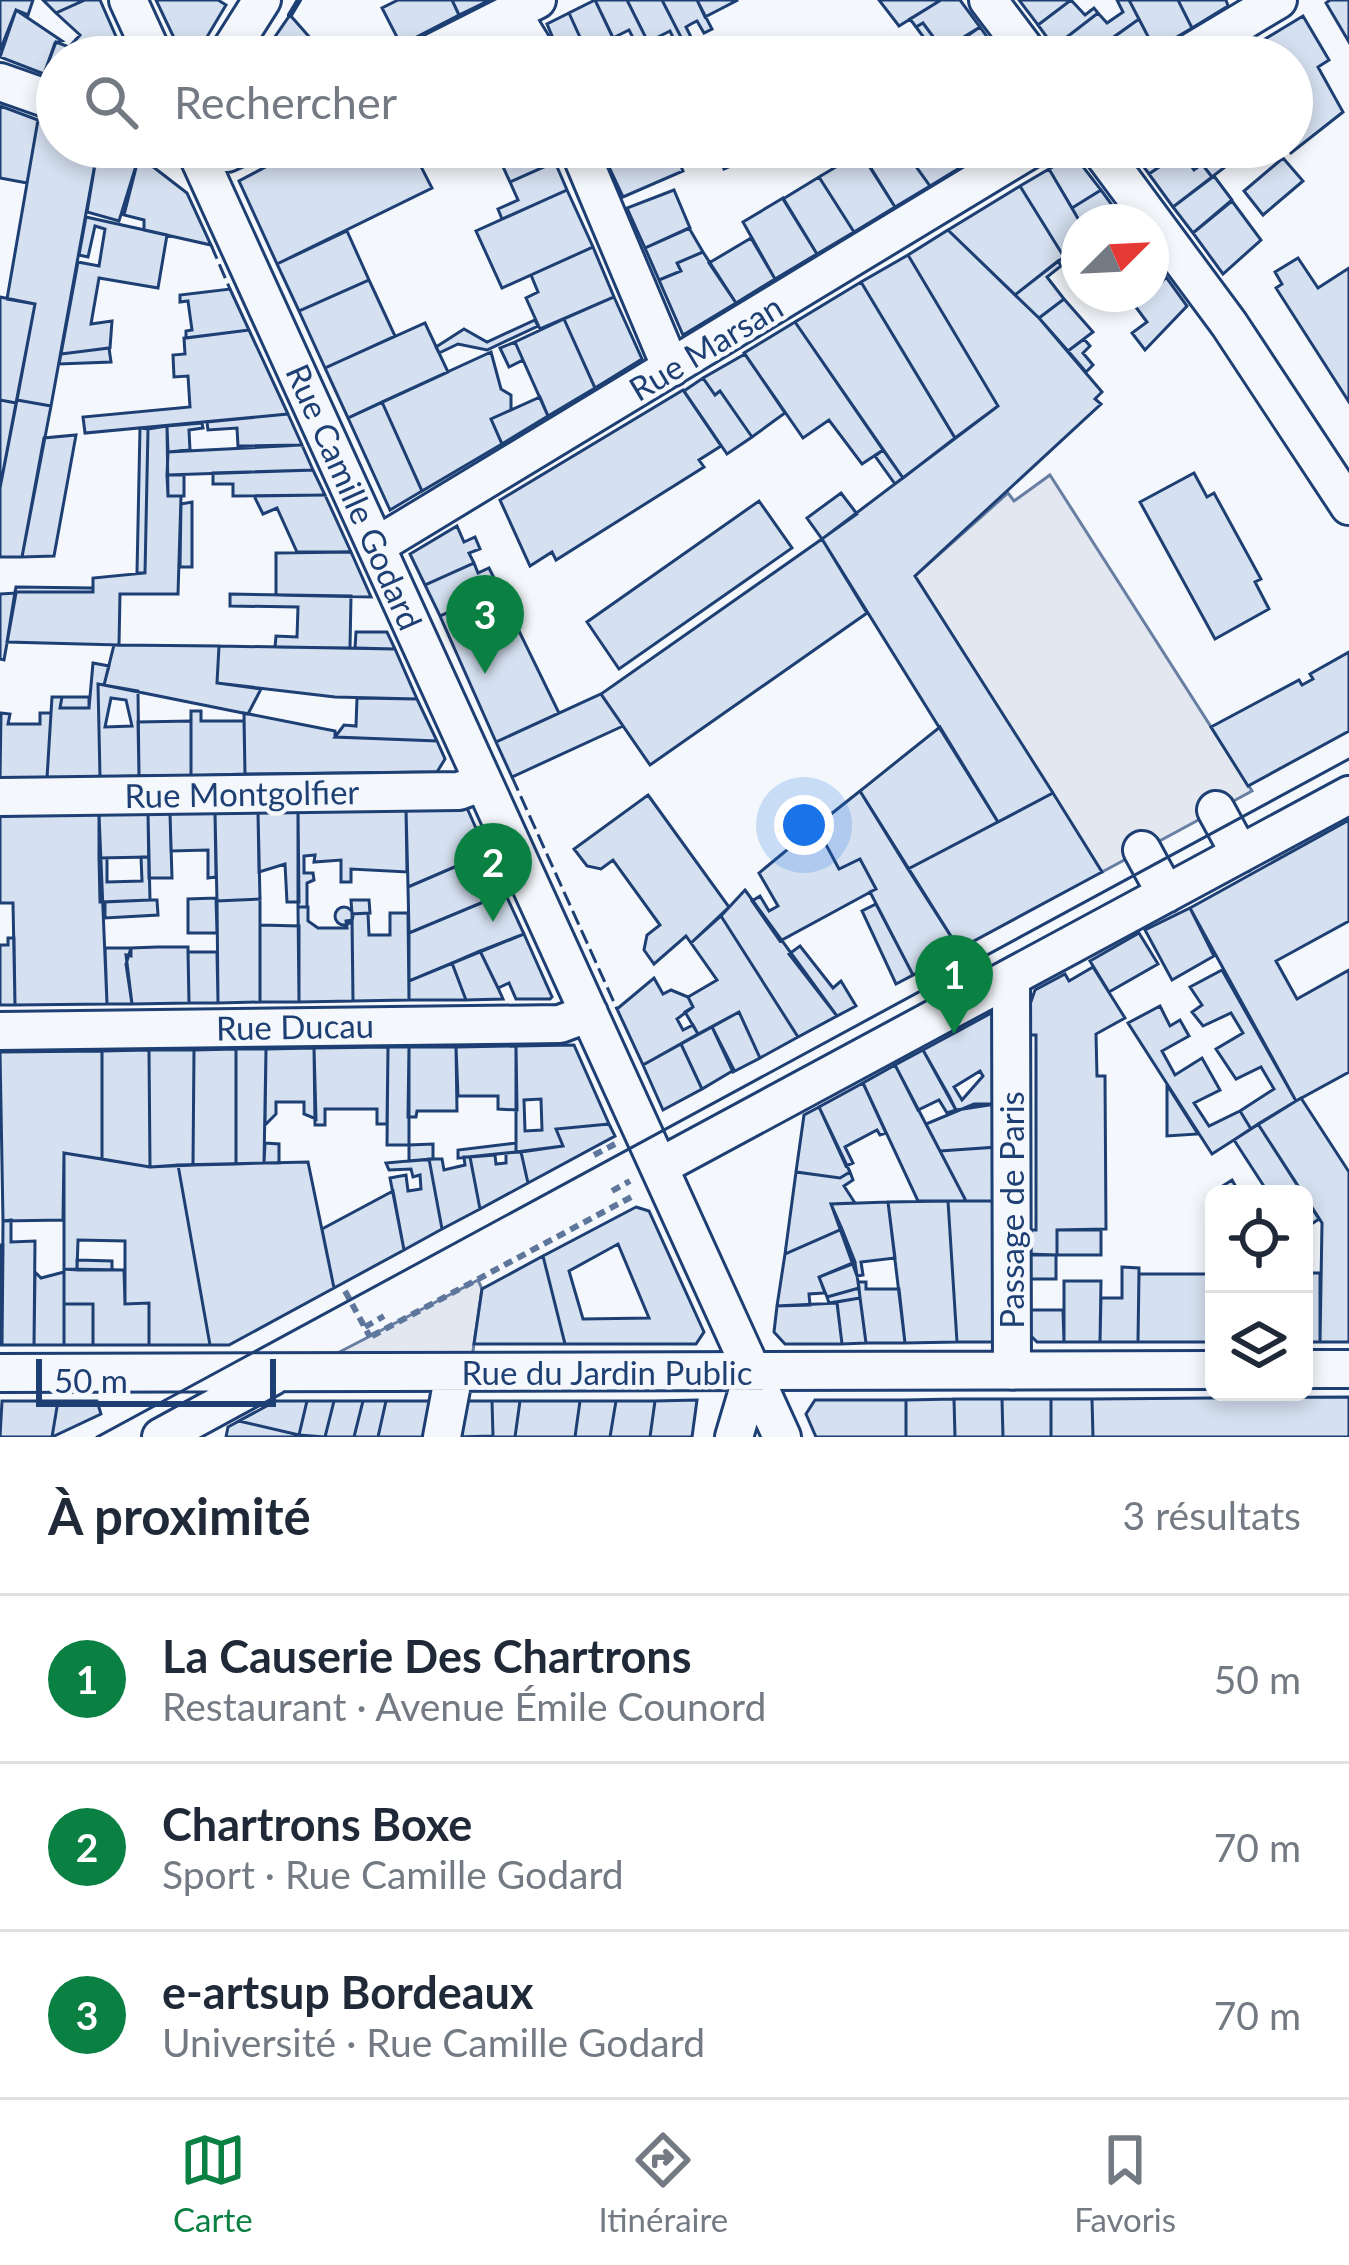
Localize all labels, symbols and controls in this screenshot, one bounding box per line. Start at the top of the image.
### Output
search box [36,36,1313,168]
icon: search [78,69,144,135]
text: Rechercher [174,75,397,129]
north arrow [1061,204,1169,312]
street label: Rue Marsan [622,286,789,409]
street label: Rue Camille Godard [278,358,431,636]
pin: 3 [446,575,524,674]
street label: Rue Montgolfier [124,771,360,815]
your location [774,795,834,855]
pin: 2 [454,823,532,922]
pin: 1 [915,935,993,1034]
street label: Rue Ducau [216,1005,374,1047]
street label: Passage de Paris [991,1091,1031,1329]
map controls [1205,1185,1313,1401]
button: locate [1205,1185,1313,1293]
button: layers [1205,1293,1313,1401]
street label: Rue du Jardin Public [462,1352,752,1392]
scale bar [36,1353,276,1406]
text: 50 m [54,1360,128,1400]
text: À proximité [48,1485,311,1546]
text: 3 résultats [1123,1492,1301,1538]
text: La Causerie Des Chartrons [162,1629,691,1683]
text: 1 [76,1656,98,1702]
text: 50 m [1214,1656,1301,1702]
text: Restaurant · Avenue Émile Counord [162,1683,766,1729]
text: Chartrons Boxe [162,1797,472,1851]
text: 2 [76,1824,98,1870]
text: 70 m [1214,1824,1301,1870]
text: Sport · Rue Camille Godard [162,1851,624,1897]
text: e-artsup Bordeaux [162,1965,533,2019]
text: 3 [76,1992,98,2038]
text: 70 m [1214,1992,1301,2038]
text: Université · Rue Camille Godard [162,2019,705,2065]
tab: Carte [173,2127,253,2239]
tab: Itinéraire [599,2127,728,2239]
tab: Favoris [1074,2127,1176,2239]

